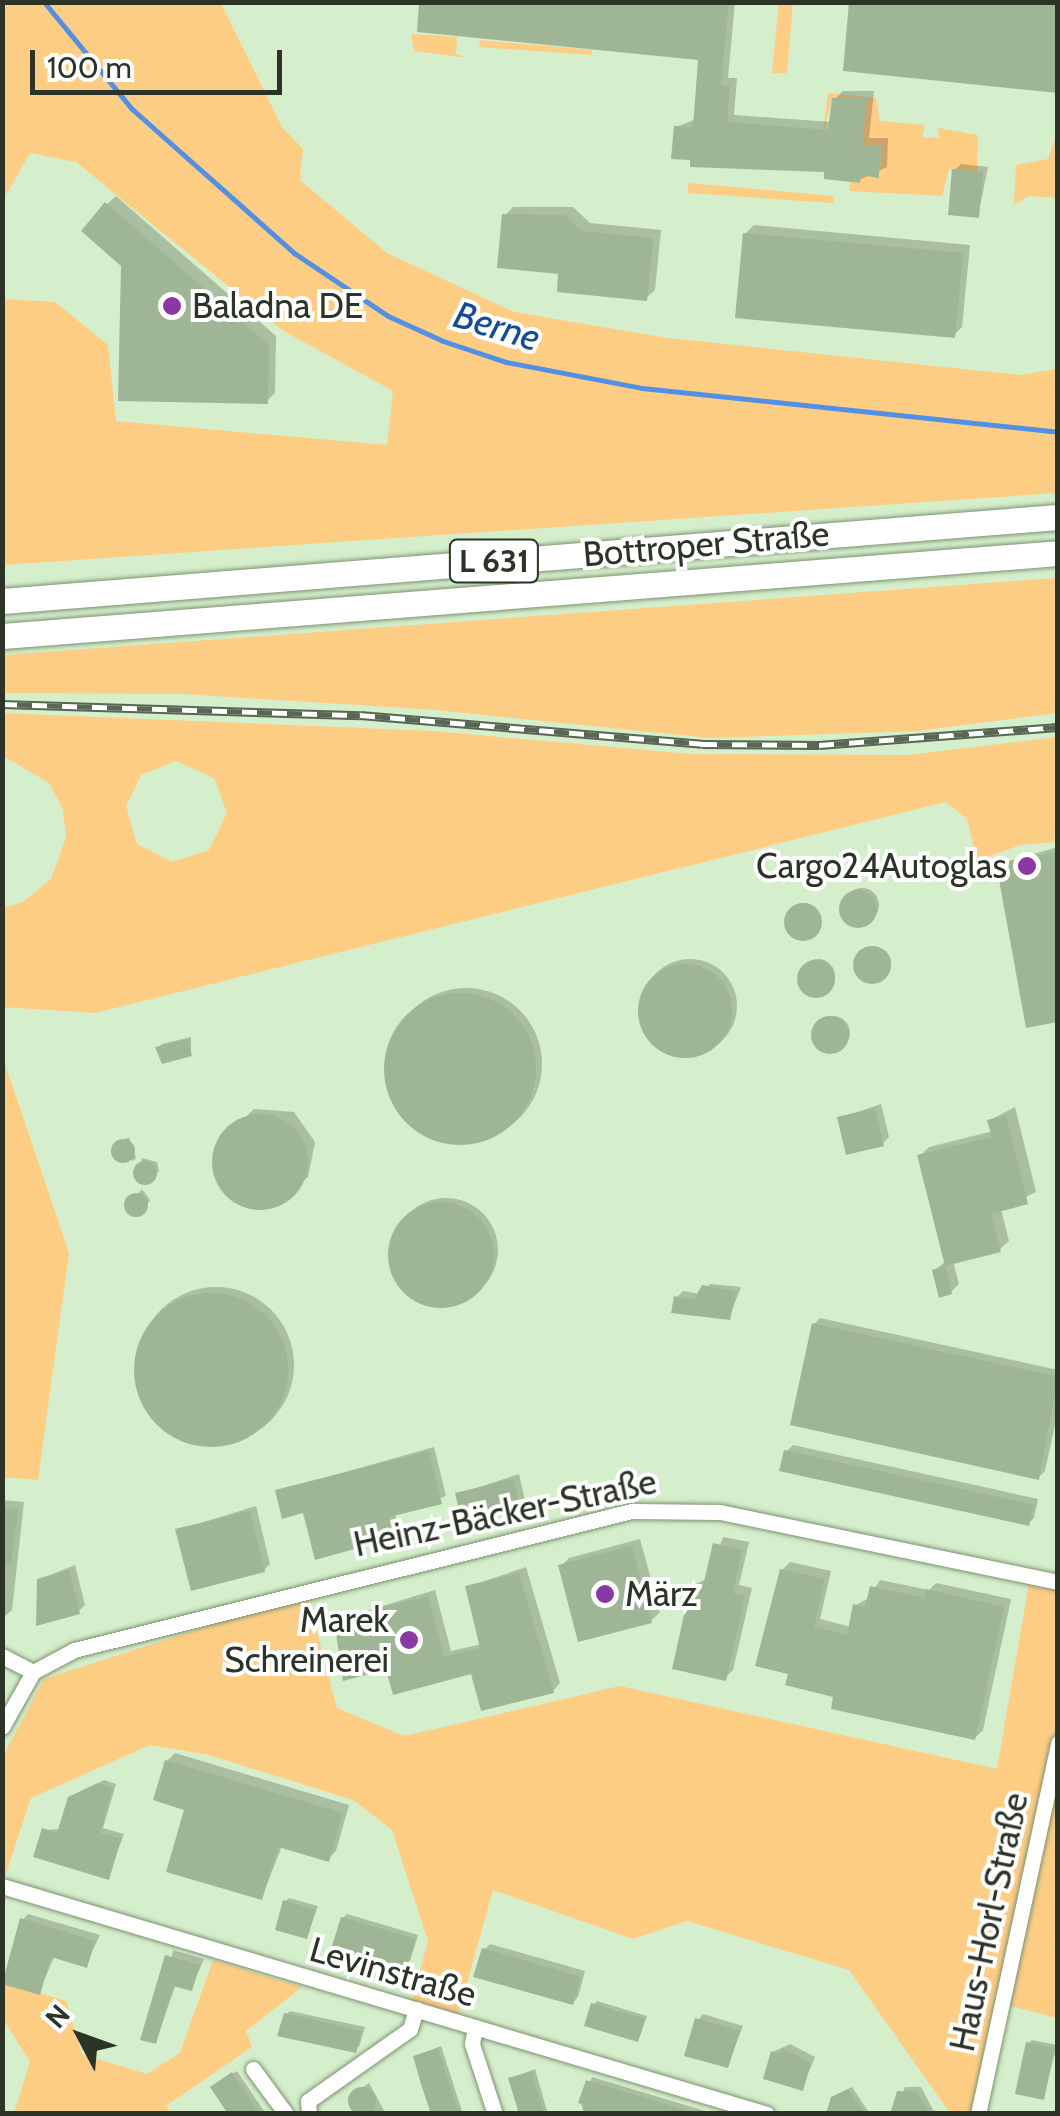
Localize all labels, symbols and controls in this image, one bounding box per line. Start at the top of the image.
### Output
scale bar [35,30,288,92]
text: 100 m [47,49,132,86]
place label: Baladna DE [192,285,363,327]
water label: Berne [448,291,546,361]
marker: Baladna DE [161,295,183,317]
street label: Bottroper Straße [581,512,831,576]
road number: L 631 [446,534,542,588]
place label: Cargo24Autoglas [756,845,1007,887]
marker: Cargo24Autoglas [1016,855,1038,877]
street label: Heinz-Bäcker-Straße [350,1460,660,1566]
place label: März [625,1573,698,1615]
marker: März [594,1583,616,1605]
place label: Marek Schreinerei [224,1599,389,1681]
marker: Marek Schreinerei [398,1629,420,1651]
street label: Haus-Horl-Straße [941,1789,1037,2055]
street label: Levinstraße [305,1928,481,2016]
north arrow [30,1986,130,2086]
text: N [38,1998,77,2035]

